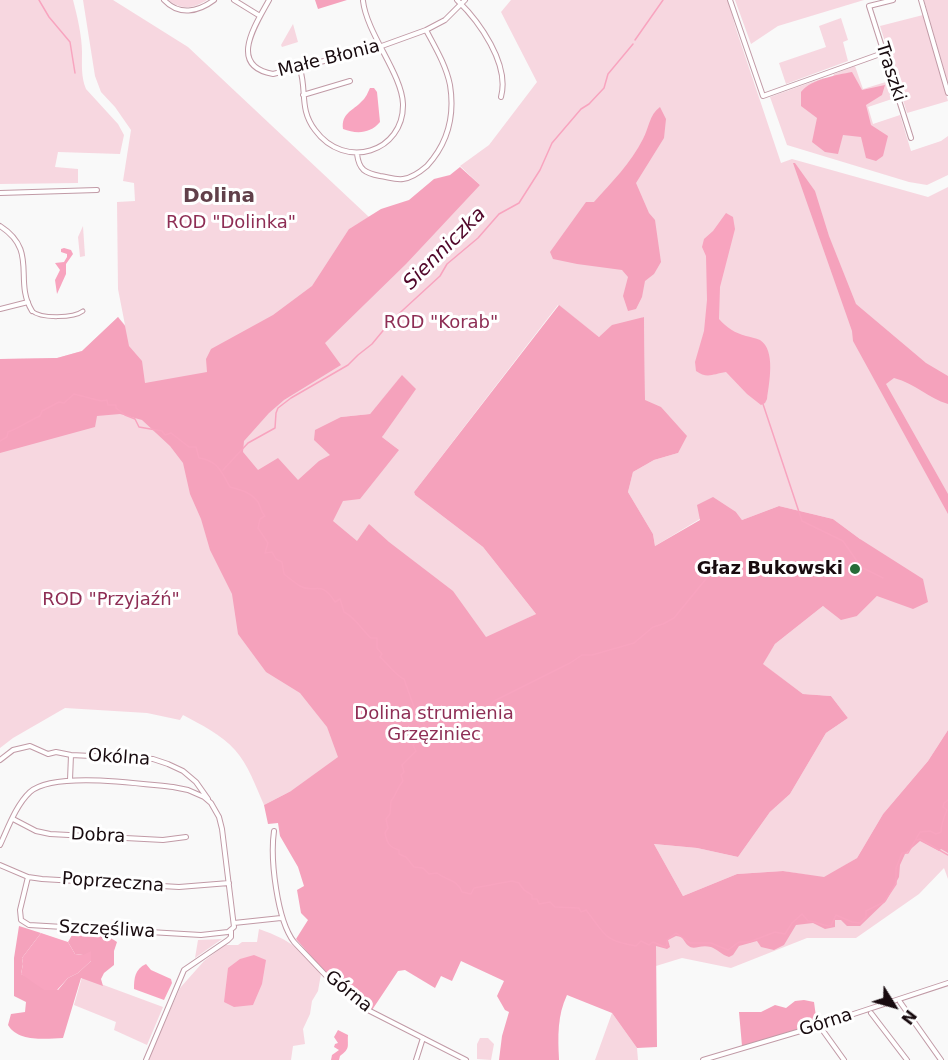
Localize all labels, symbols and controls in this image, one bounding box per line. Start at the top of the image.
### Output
street label: Małe Błonia [276,36,382,82]
street label: Traszki [870,40,910,104]
district label: Dolina [183,185,255,209]
water label: Sienniczka [399,203,491,295]
park label: ROD "Dolinka" [166,212,296,234]
park label: ROD "Korab" [384,312,498,334]
place label: Głaz Bukowski [697,558,843,580]
marker: Głaz Bukowski [848,562,862,576]
park label: ROD "Przyjaźń" [42,589,180,611]
park label: Dolina strumienia Grzęziniec [354,703,514,746]
street label: Okólna [87,745,151,771]
street label: Dobra [70,824,126,848]
street label: Poprzeczna [61,869,165,897]
street label: Szczęśliwa [58,917,156,943]
street label: Górna [320,966,376,1018]
north arrow [864,976,924,1036]
street label: Górna [797,1004,855,1042]
text: N [897,1006,920,1028]

